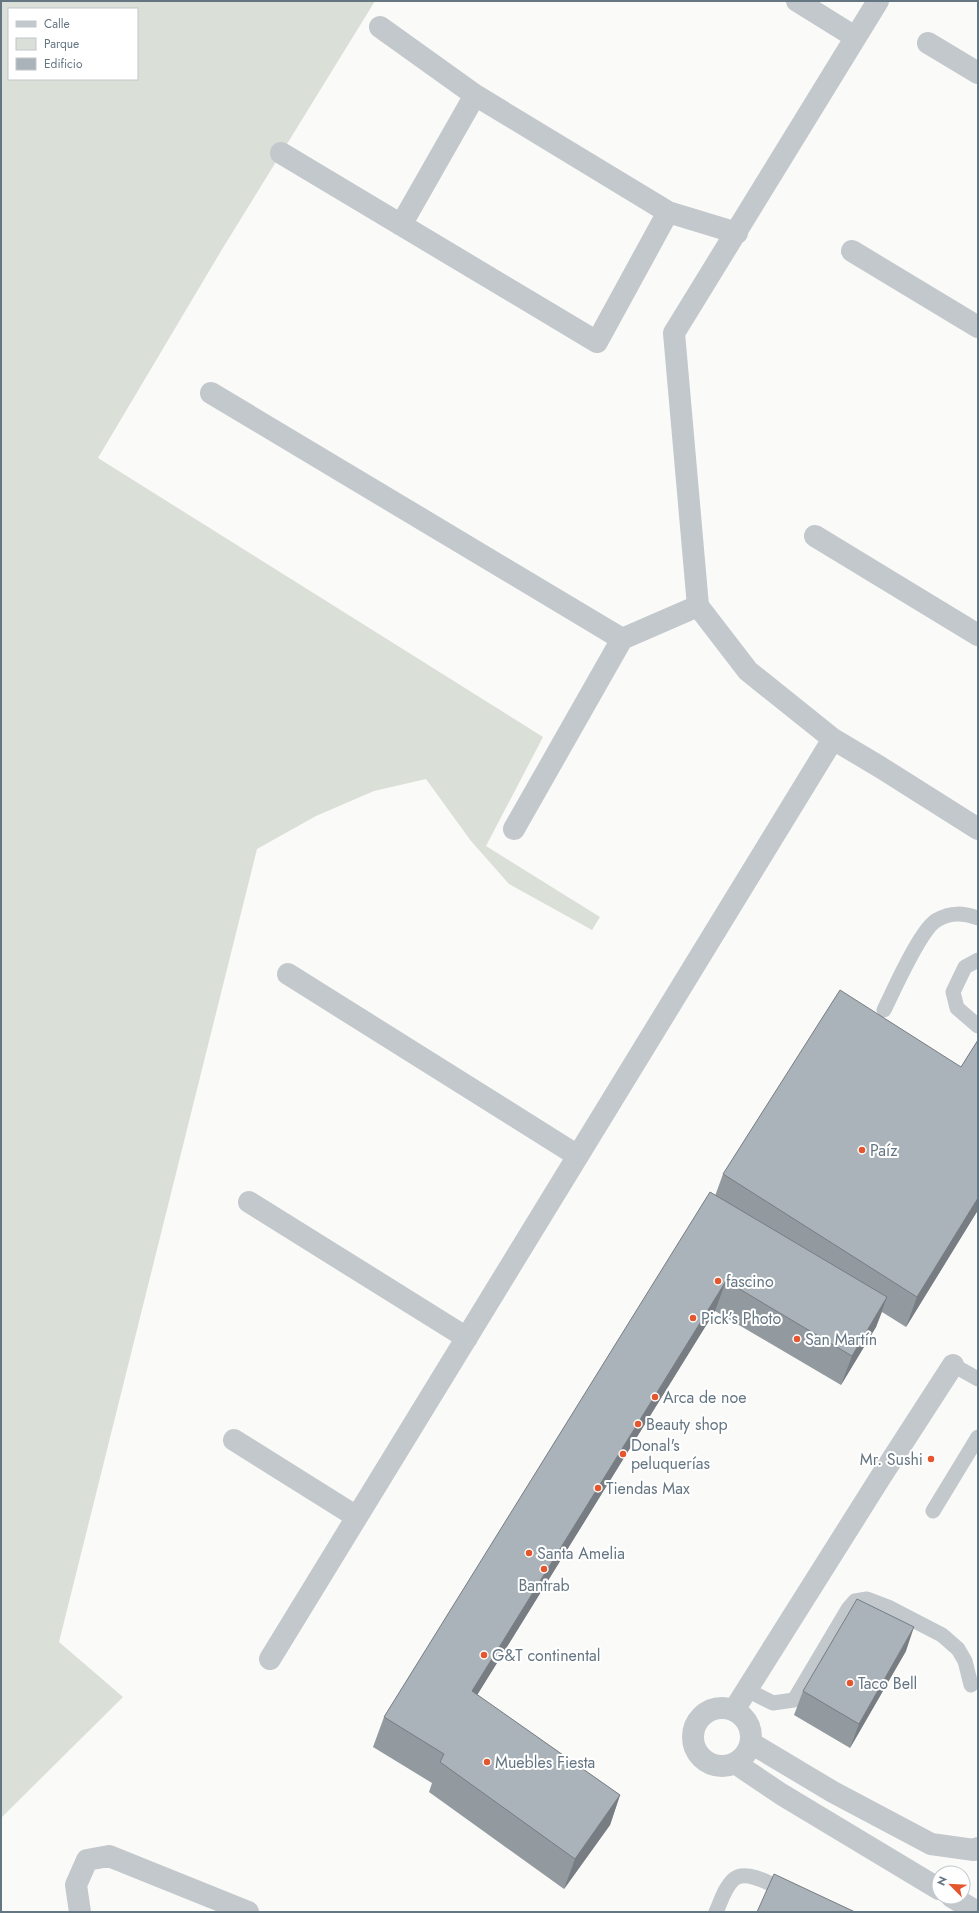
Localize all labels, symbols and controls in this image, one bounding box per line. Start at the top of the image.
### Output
legend [8,8,138,80]
text: Calle [44,15,70,33]
text: Parque [44,35,79,53]
text: Edificio [44,55,83,73]
place label: Paíz [870,1139,898,1162]
marker: Paíz [857,1145,867,1155]
place label: fascino [726,1270,774,1293]
marker: fascino [713,1276,723,1286]
place label: Pick’s Photo [701,1307,781,1330]
marker: Pick’s Photo [688,1313,698,1323]
place label: San Martín [805,1328,877,1351]
marker: San Martín [792,1334,802,1344]
place label: Arca de noe [663,1386,747,1409]
marker: Arca de noe [650,1392,660,1402]
place label: Beauty shop [646,1413,728,1436]
marker: Beauty shop [633,1419,643,1429]
place label: Donal's peluquerías [631,1434,710,1475]
place label: Mr. Sushi [860,1448,923,1471]
marker: Donal's peluquerías [618,1449,628,1459]
marker: Mr. Sushi [926,1454,936,1464]
place label: Tiendas Max [606,1477,690,1500]
marker: Tiendas Max [593,1483,603,1493]
place label: Santa Amelia [537,1542,625,1565]
marker: Santa Amelia [524,1548,534,1558]
marker: Bantrab [539,1564,549,1574]
place label: Bantrab [518,1574,570,1597]
place label: G&T continental [492,1644,600,1667]
marker: G&T continental [479,1650,489,1660]
place label: Taco Bell [858,1672,917,1695]
marker: Taco Bell [845,1678,855,1688]
place label: Muebles Fiesta [495,1751,595,1774]
marker: Muebles Fiesta [482,1757,492,1767]
north arrow [931,1865,971,1905]
text: N [933,1874,951,1888]

